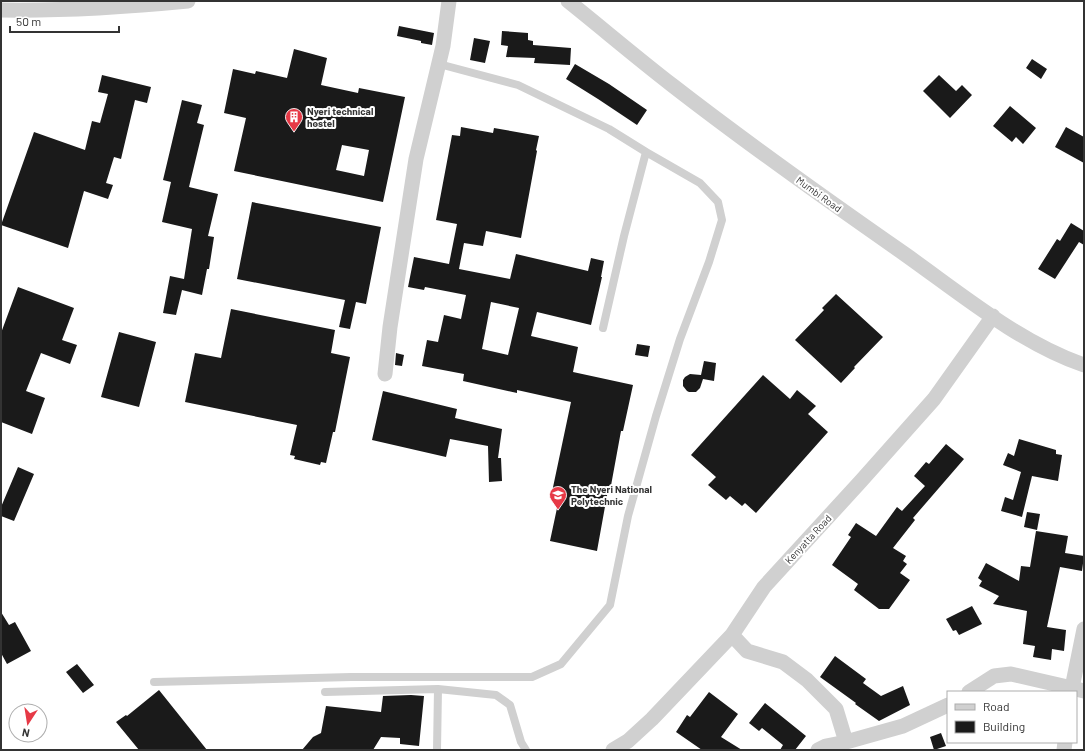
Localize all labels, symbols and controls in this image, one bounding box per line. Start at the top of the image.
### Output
scale bar [10,8,119,34]
text: 50 m [16,14,41,28]
place label: Nyeri technical hostel [307,105,373,129]
building icon: Nyeri technical hostel [284,107,304,132]
street label: Mumbi Road [794,174,844,214]
place label: The Nyeri National Polytechnic [571,483,652,507]
school or university icon: The Nyeri National Polytechnic [548,485,568,510]
street label: Kenyatta Road [782,512,834,566]
legend [947,691,1077,743]
text: Road [983,699,1010,713]
north arrow [8,703,48,743]
text: Building [983,719,1025,733]
text: N [21,726,31,740]

